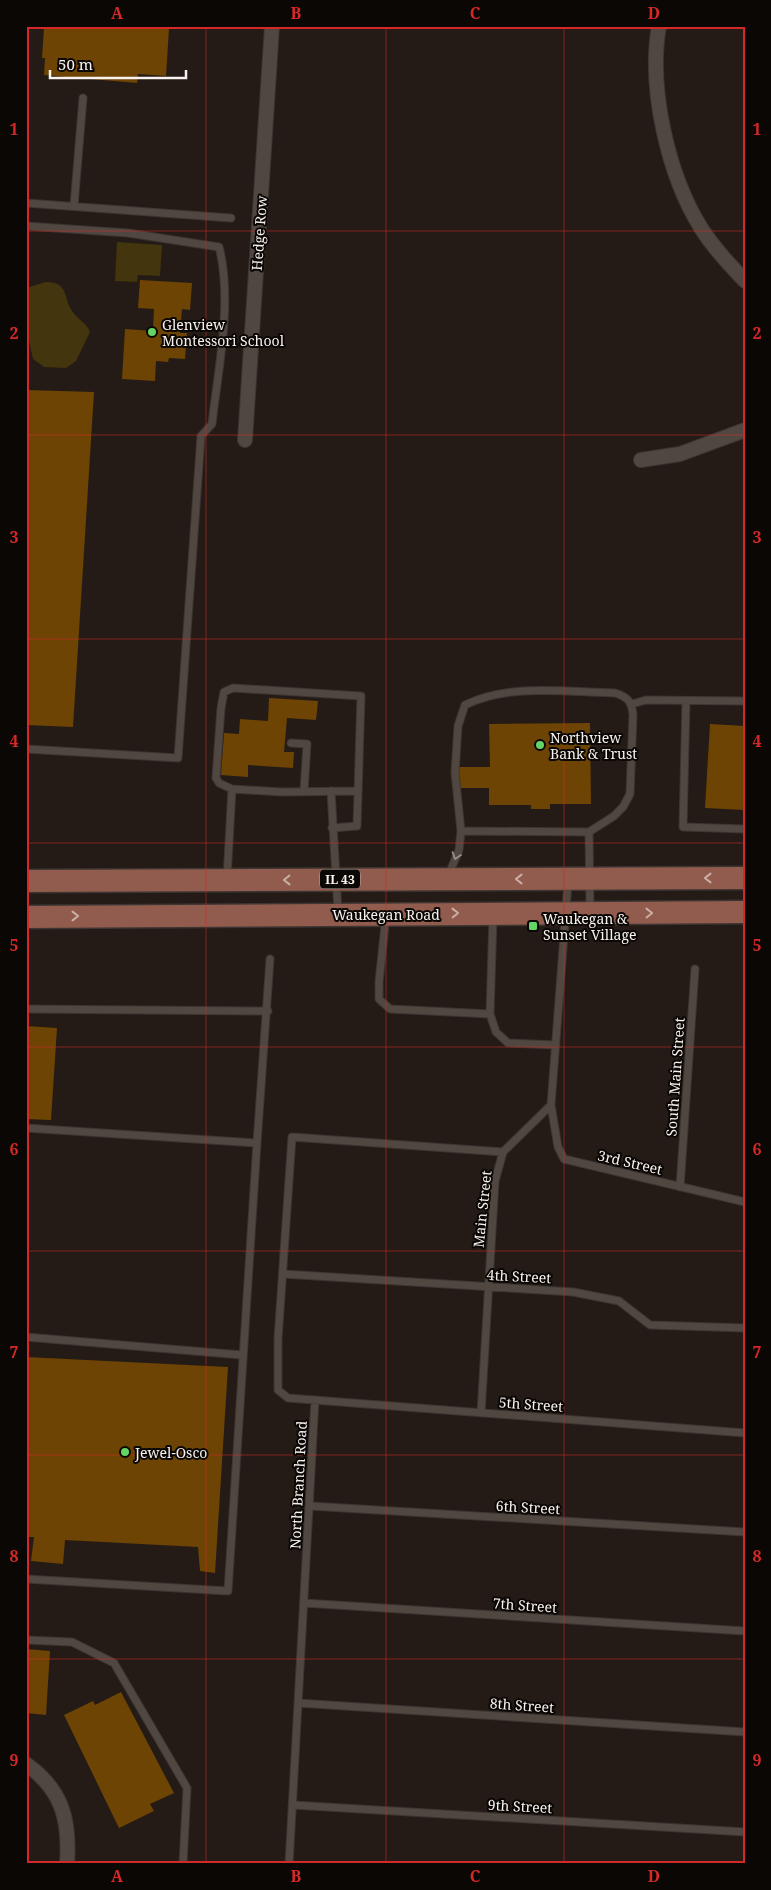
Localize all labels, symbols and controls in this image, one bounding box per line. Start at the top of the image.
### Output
text: A [111,2,124,24]
text: B [291,2,302,24]
text: C [470,2,481,24]
text: D [648,2,660,24]
scale bar [50,48,186,80]
text: 50 m [58,54,93,74]
text: 1 [9,118,19,140]
text: 1 [752,118,762,140]
street label: Hedge Row [247,194,271,271]
place label: Glenview Montessori School [162,315,285,350]
text: 2 [9,322,19,344]
text: 2 [752,322,762,344]
marker: Glenview Montessori School [146,326,158,338]
text: 3 [9,526,19,548]
text: 3 [752,526,762,548]
place label: Northview Bank & Trust [550,728,637,763]
text: 4 [9,730,19,752]
text: 4 [752,730,762,752]
marker: Northview Bank & Trust [534,739,546,751]
one-way arrow [452,851,462,859]
road number: IL 43 [320,870,360,889]
one-way arrow [704,873,712,883]
one-way arrow [515,874,522,884]
one-way arrow [282,875,290,885]
street label: Waukegan Road [332,905,440,924]
one-way arrow [452,908,459,918]
one-way arrow [646,908,654,918]
place label: Waukegan & Sunset Village [543,909,636,944]
one-way arrow [72,911,79,921]
marker: Waukegan & Sunset Village [527,920,539,932]
text: 5 [9,934,19,956]
text: 5 [752,934,762,956]
street label: South Main Street [661,1017,689,1137]
text: 6 [9,1138,19,1160]
text: 6 [752,1138,762,1160]
street label: 3rd Street [596,1145,664,1179]
street label: Main Street [469,1170,495,1248]
street label: 4th Street [486,1265,552,1287]
text: 7 [9,1341,19,1363]
text: 7 [752,1341,762,1363]
street label: 5th Street [498,1392,564,1416]
street label: North Branch Road [285,1420,311,1550]
place label: Jewel-Osco [134,1443,207,1462]
marker: Jewel-Osco [119,1446,131,1458]
street label: 6th Street [495,1496,561,1518]
text: 8 [9,1545,19,1567]
text: 8 [752,1545,762,1567]
street label: 7th Street [492,1593,558,1617]
street label: 8th Street [489,1693,555,1717]
text: 9 [9,1749,19,1771]
text: 9 [752,1749,762,1771]
street label: 9th Street [487,1795,553,1817]
text: A [111,1865,124,1887]
text: B [291,1865,302,1887]
text: C [470,1865,481,1887]
text: D [648,1865,660,1887]

